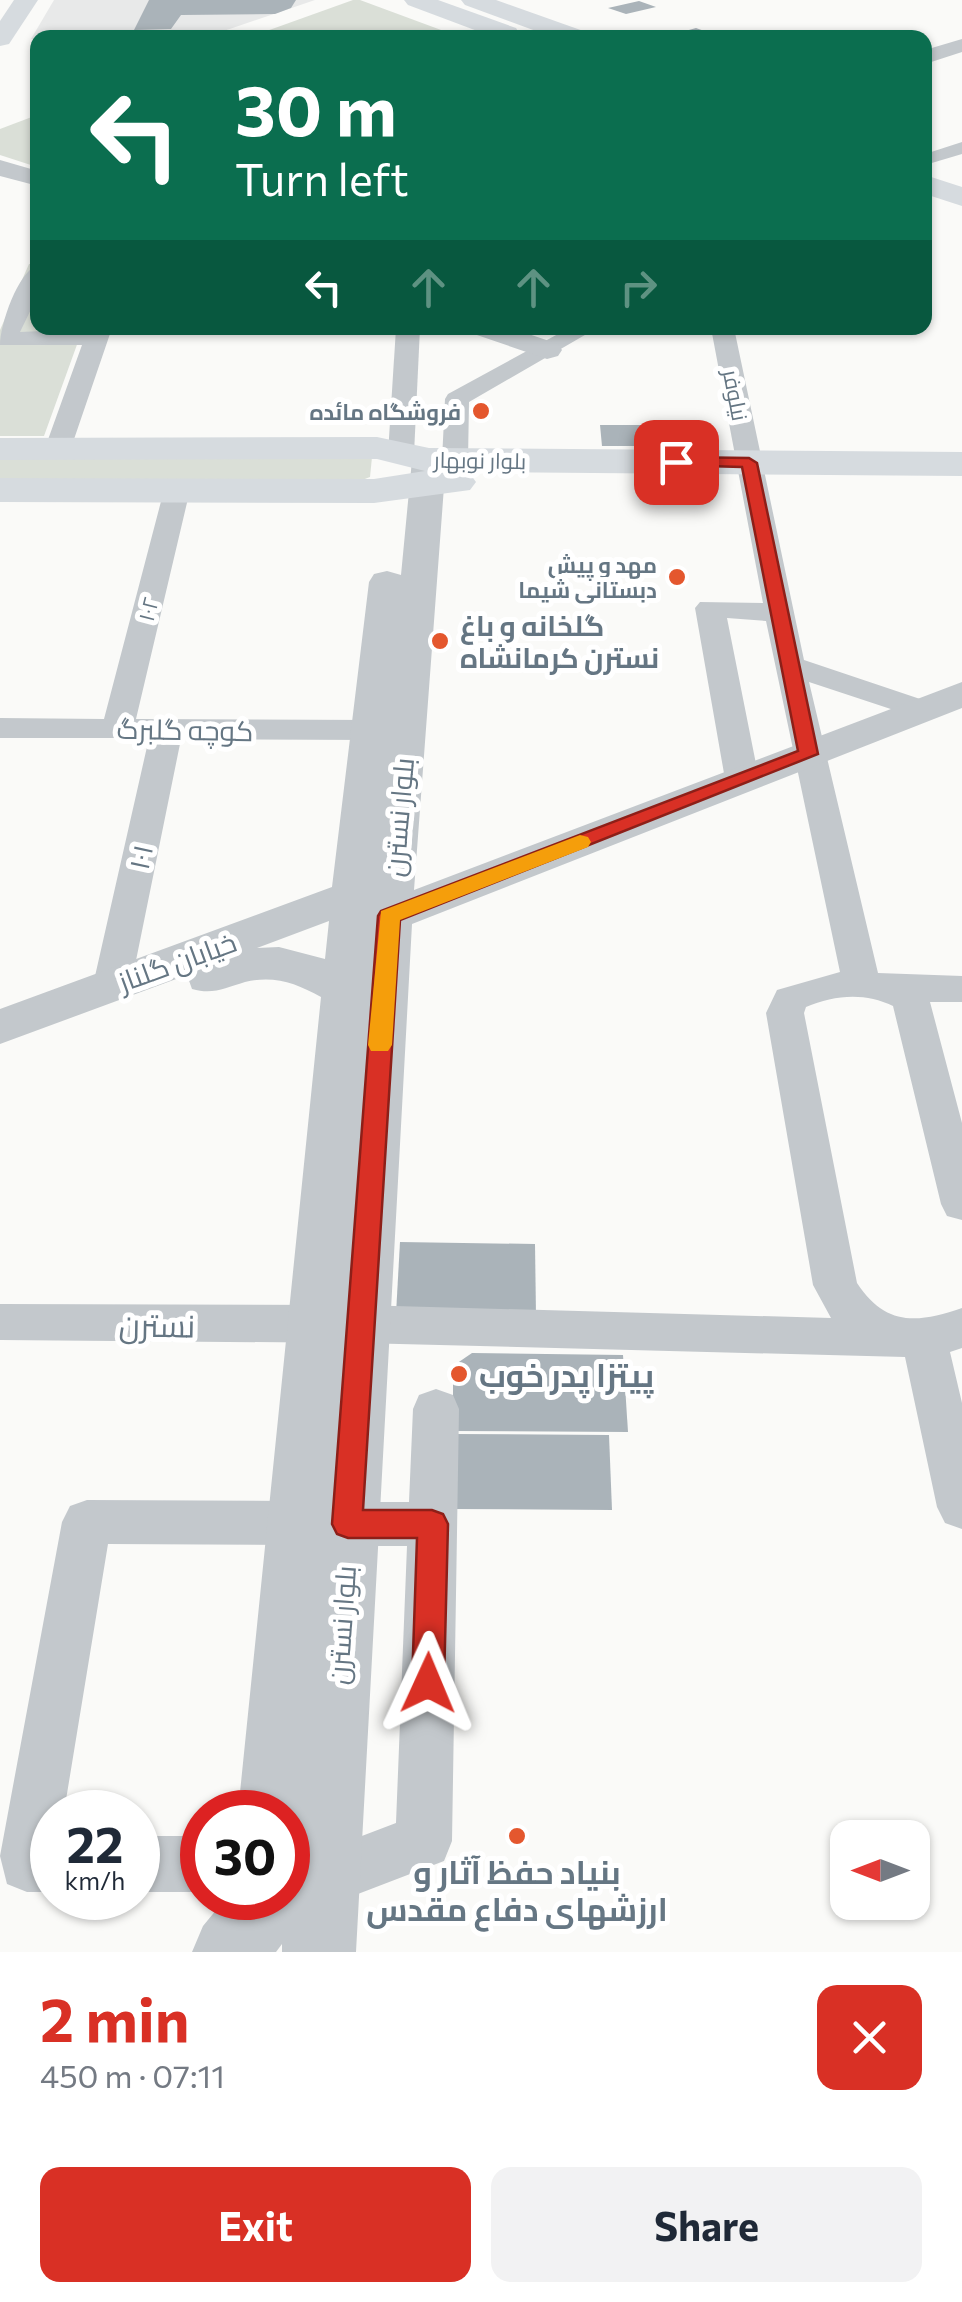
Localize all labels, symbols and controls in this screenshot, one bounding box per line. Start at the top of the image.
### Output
text: 30 m [235,65,397,150]
icon: left [70,70,200,200]
text: Turn left [235,150,409,205]
icon: left [296,260,351,315]
icon: ahead [401,260,456,315]
icon: ahead [506,260,561,315]
icon: right [611,260,666,315]
street label: نیلوفر [717,365,754,423]
place label: فروشگاه مائده [309,398,461,426]
marker: فروشگاه مائده [470,400,492,422]
pin [634,420,719,505]
icon: arrive [649,435,704,490]
street label: بلوار نوبهار [431,446,526,475]
place label: مهد و پیش دبستانی شیما [518,551,657,604]
marker: مهد و پیش دبستانی شیما [666,566,688,588]
street label: ۱۰۲ [132,594,164,624]
place label: گلخانه و باغ نسترن کرمانشاه [460,608,659,675]
marker: گلخانه و باغ نسترن کرمانشاه [429,630,451,652]
street label: کوچه گلبرگ [116,711,254,750]
street label: بلوار نسترن [376,756,421,878]
street label: ۱۰۱ [121,842,159,872]
street label: خیابان گلناز [111,924,241,1000]
street label: نسترن [118,1303,196,1346]
place label: پیتزا پدر خوب [479,1354,655,1399]
marker: پیتزا پدر خوب [448,1363,470,1385]
street label: بلوار نسترن [320,1564,363,1686]
position arrow [376,1631,480,1735]
speed limit sign: 30 [180,1790,310,1920]
text: 22 [67,1812,123,1873]
north arrow [830,1820,930,1920]
map controls [830,1820,930,1920]
marker: بنیاد حفظ آثار و ارزشهای دفاع مقدس [506,1825,528,1847]
place label: بنیاد حفظ آثار و ارزشهای دفاع مقدس [366,1851,668,1932]
text: km/h [65,1865,125,1895]
text: 2 min [40,1981,189,2054]
button: close [817,1985,922,2090]
text: 450 m · 07:11 [40,2055,225,2095]
button: Exit [40,2167,471,2282]
button: Share [491,2167,922,2282]

